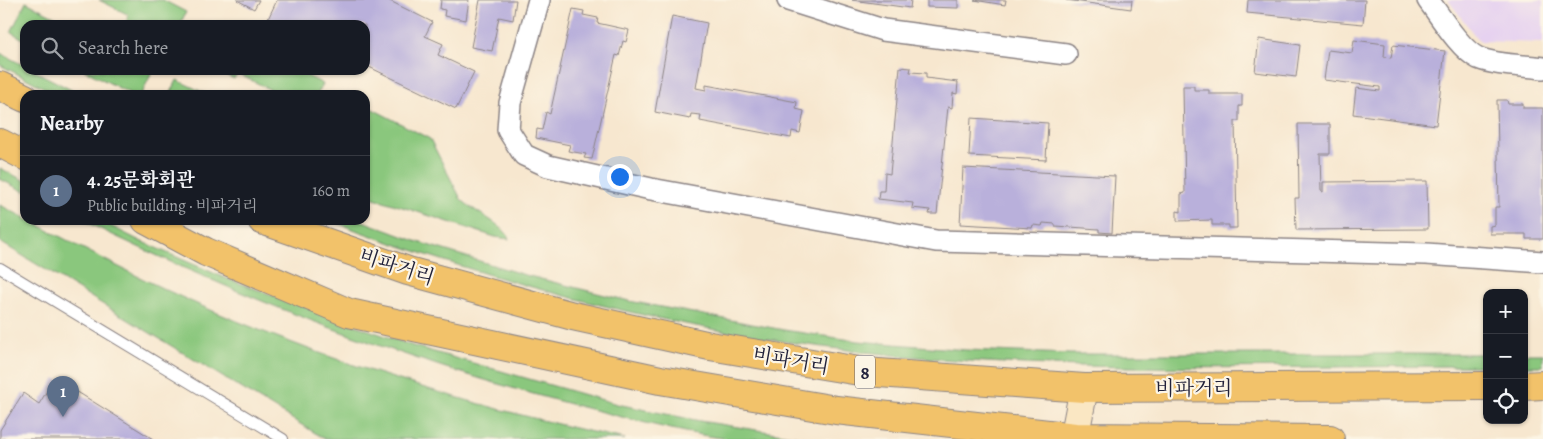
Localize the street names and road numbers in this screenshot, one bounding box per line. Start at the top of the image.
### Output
street label: 비파거리 [356,242,438,291]
street label: 비파거리 [751,340,831,380]
road number: 8 [855,356,875,388]
street label: 비파거리 [1155,375,1233,402]

